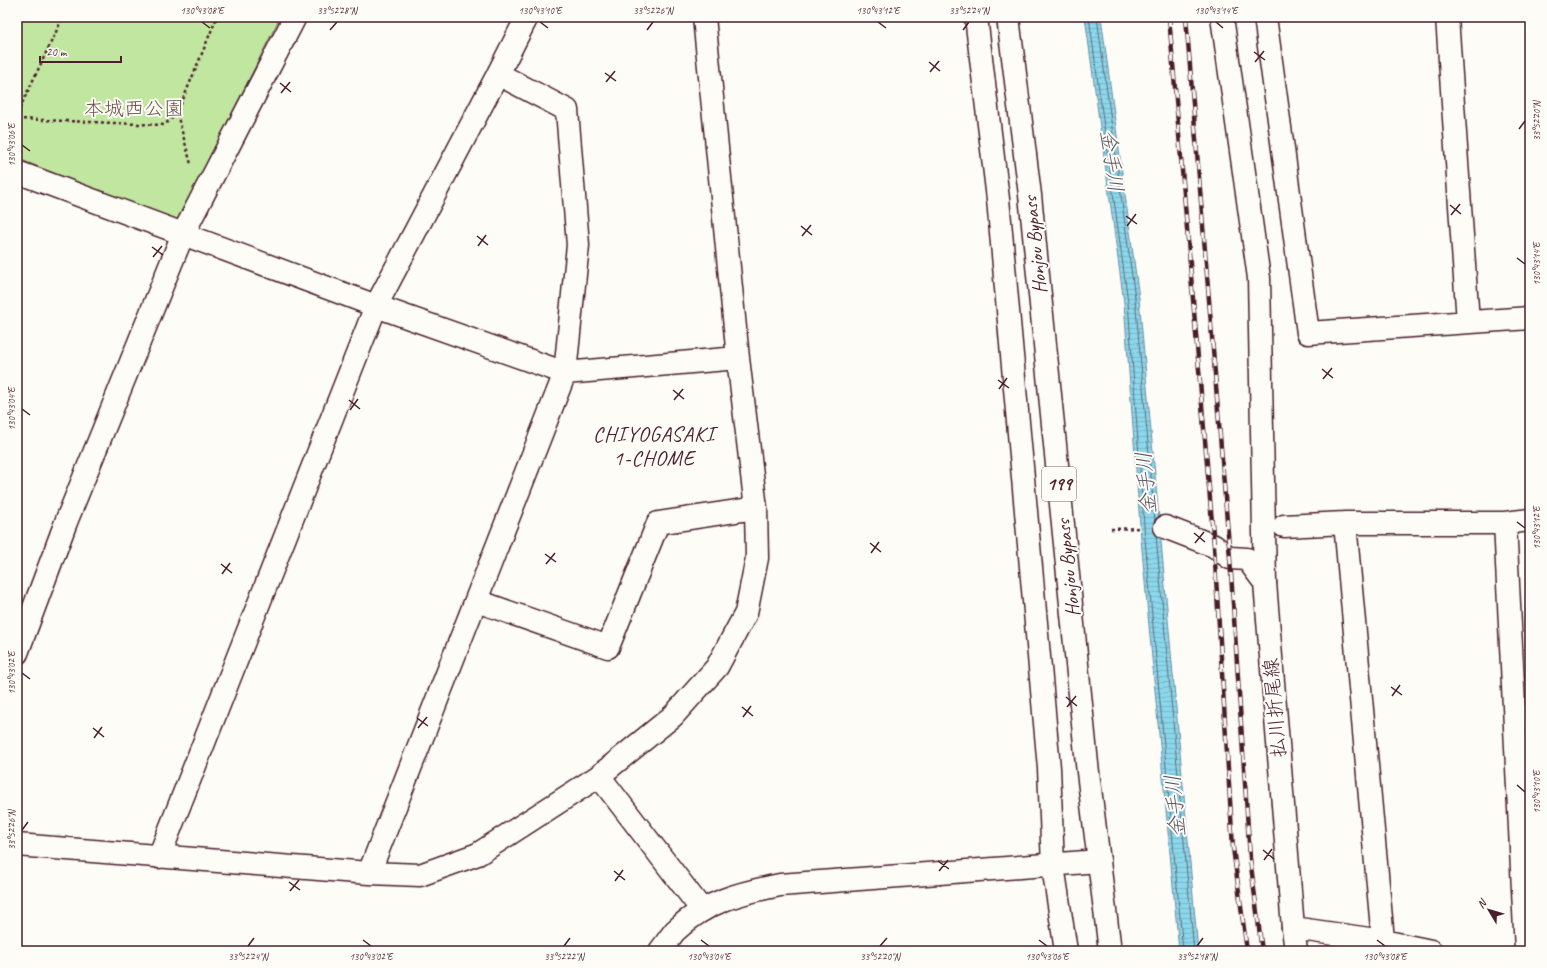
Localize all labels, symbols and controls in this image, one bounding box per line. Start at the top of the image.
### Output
text: 130°43'08"E [180,4,225,17]
text: 33°52'28"N [317,4,359,17]
text: 130°43'10"E [518,4,563,17]
text: 33°52'26"N [633,4,675,17]
text: 130°43'12"E [856,4,901,17]
text: 33°52'24"N [949,4,991,17]
text: 130°43'14"E [1194,4,1239,17]
scale bar [40,38,121,64]
text: 20 m [46,44,68,60]
park label: 本城西公園 [84,96,184,121]
text: 33°52'20"N [1530,99,1543,141]
text: 130°43'06"E [5,122,18,167]
water label: 金手川 [1095,128,1129,194]
street label: Honjou Bypass [1017,193,1053,295]
text: 130°43'14"E [1530,241,1543,286]
text: 130°43'04"E [5,386,18,431]
district label: CHIYOGASAKI 1-CHOME [593,421,718,471]
water label: 金手川 [1130,450,1162,516]
road number: 199 [1042,467,1076,501]
text: 130°43'12"E [1530,505,1543,550]
street label: Honjou Bypass [1050,516,1086,618]
text: 130°43'02"E [5,650,18,695]
street label: 払川折尾線 [1258,657,1292,759]
text: 130°43'10"E [1530,769,1543,814]
water label: 金手川 [1159,773,1191,839]
text: 33°52'26"N [5,808,18,850]
north arrow [1469,890,1509,930]
text: N [1474,895,1490,911]
text: 33°52'24"N [228,950,270,963]
text: 130°43'02"E [349,950,394,963]
text: 33°52'22"N [544,950,586,963]
text: 130°43'04"E [687,950,732,963]
text: 33°52'20"N [860,950,902,963]
text: 130°43'06"E [1025,950,1070,963]
text: 33°52'18"N [1177,950,1219,963]
text: 130°43'08"E [1363,950,1408,963]

